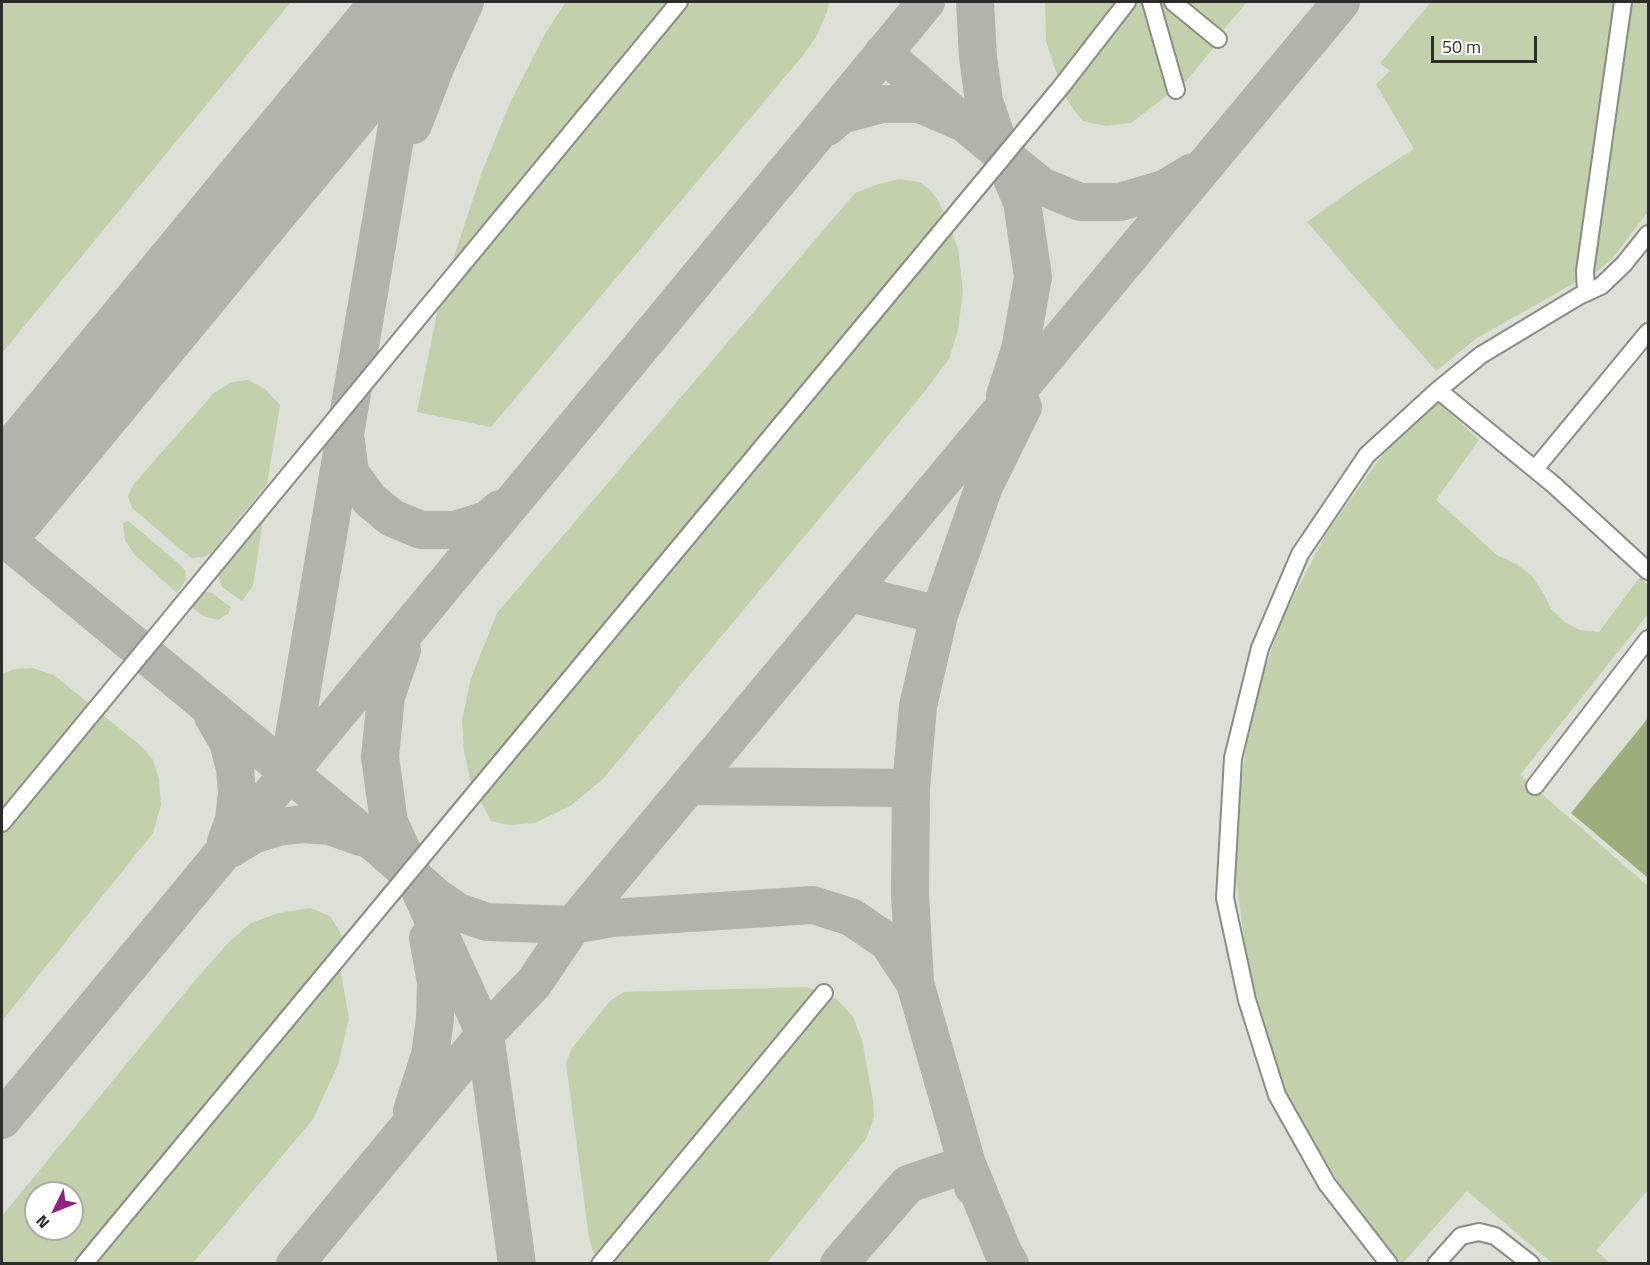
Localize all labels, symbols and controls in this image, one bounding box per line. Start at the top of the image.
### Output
scale bar [1434,24,1540,62]
text: 50 m [1442,33,1481,60]
north arrow [24,1181,84,1241]
text: N [30,1210,55,1234]

